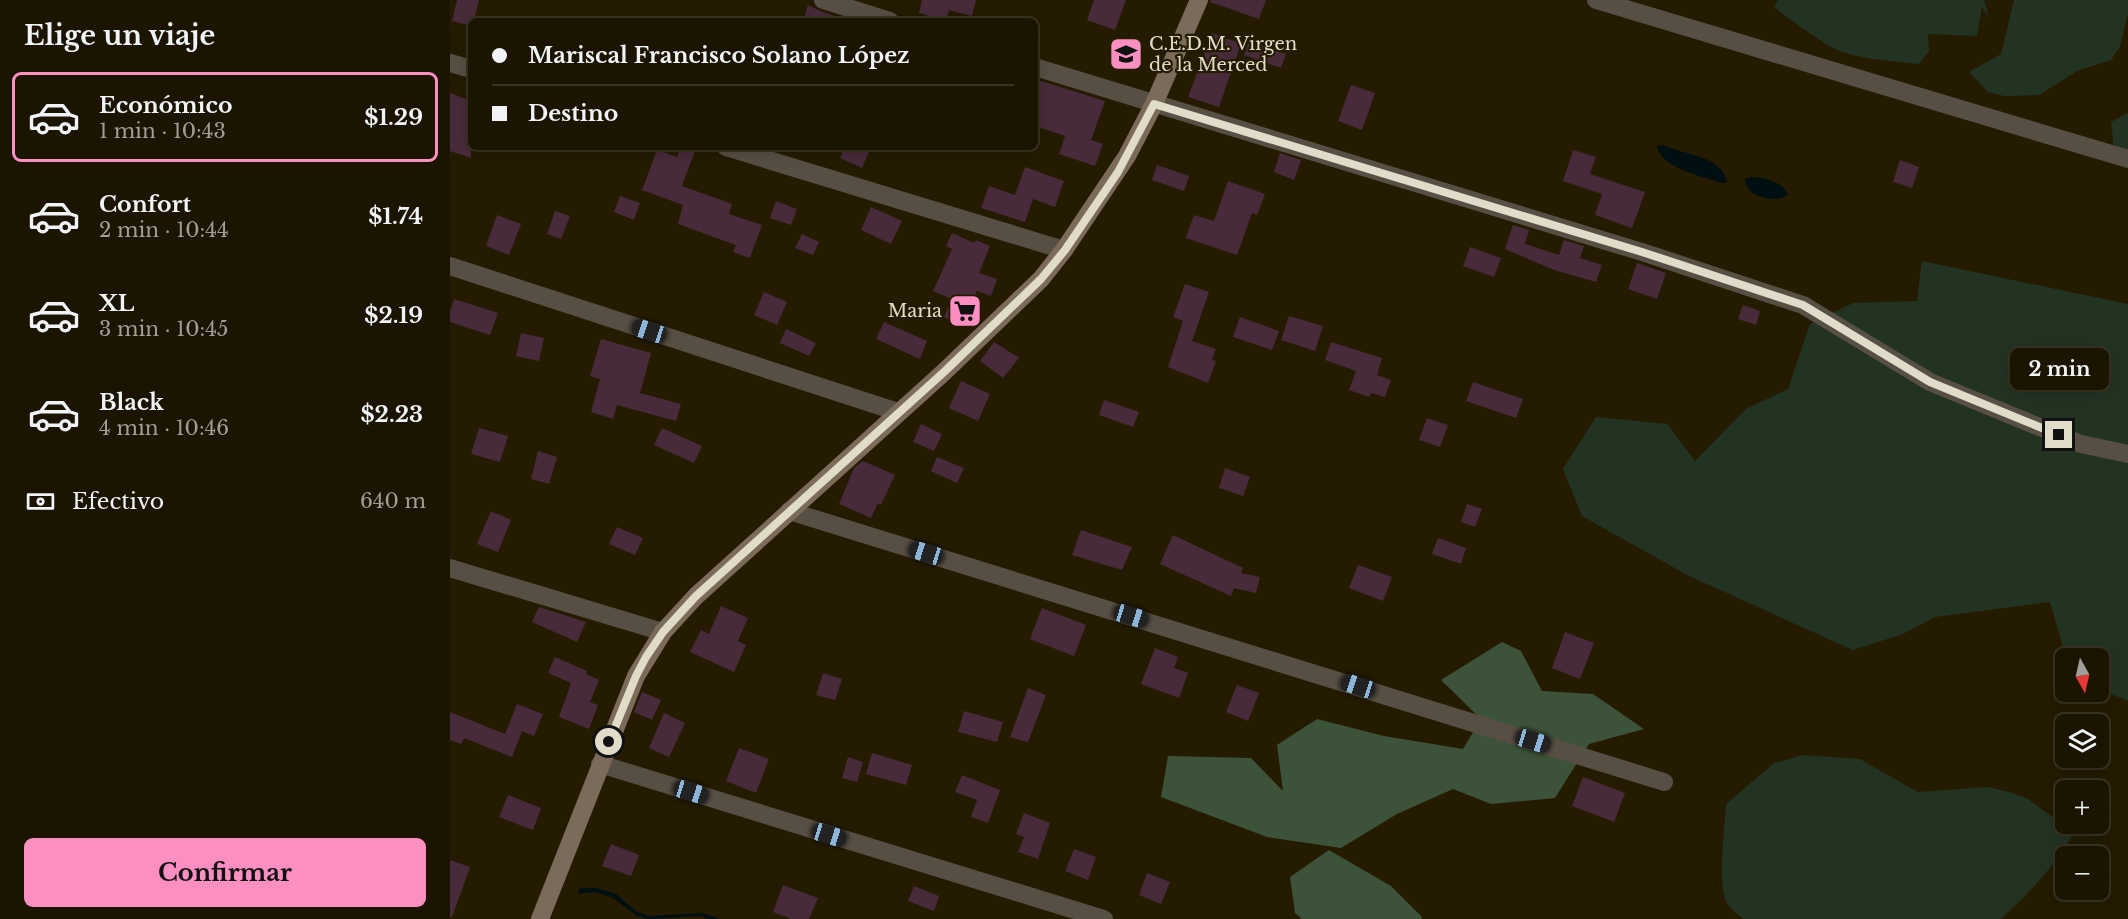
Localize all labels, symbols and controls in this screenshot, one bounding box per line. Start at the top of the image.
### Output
text: Elige un viaje [24,19,215,52]
place label: C.E.D.M. Virgen de la Merced [1149,33,1297,76]
school or university icon: C.E.D.M. Virgen de la Merced [1108,36,1144,72]
text: Mariscal Francisco Solano López [528,42,910,69]
icon: car [27,90,81,144]
text: Económico [99,92,232,119]
text: Destino [528,100,618,127]
text: $1.29 [364,104,423,131]
text: 1 min · 10:43 [99,119,226,143]
icon: car [27,189,81,243]
text: Confort [99,191,191,218]
text: $1.74 [368,203,423,230]
text: 2 min · 10:44 [99,218,229,242]
icon: car [27,288,81,342]
text: XL [99,290,134,317]
supermarket icon: Maria [947,293,983,329]
place label: Maria [888,300,942,322]
text: $2.19 [364,302,423,329]
text: 3 min · 10:45 [99,317,228,341]
car [629,317,669,345]
callout: 2 min [2010,348,2108,390]
text: 2 min [2028,357,2091,381]
icon: car [27,387,81,441]
text: Black [99,389,164,416]
text: $2.23 [360,401,423,428]
text: 4 min · 10:46 [99,416,229,440]
route end [2045,421,2072,448]
icon: cash [24,485,57,518]
text: Efectivo [72,488,164,515]
text: 640 m [360,489,426,513]
car [906,539,946,567]
car [1111,602,1151,630]
north arrow [2055,648,2109,702]
map controls [2055,648,2109,900]
car [1338,672,1378,700]
button: layers [2055,714,2109,768]
car [1513,727,1553,755]
route start [595,728,622,755]
car [671,778,711,806]
button: + [2055,780,2109,834]
car [809,821,849,849]
button: Confirmar [24,838,426,907]
button: − [2055,846,2109,900]

